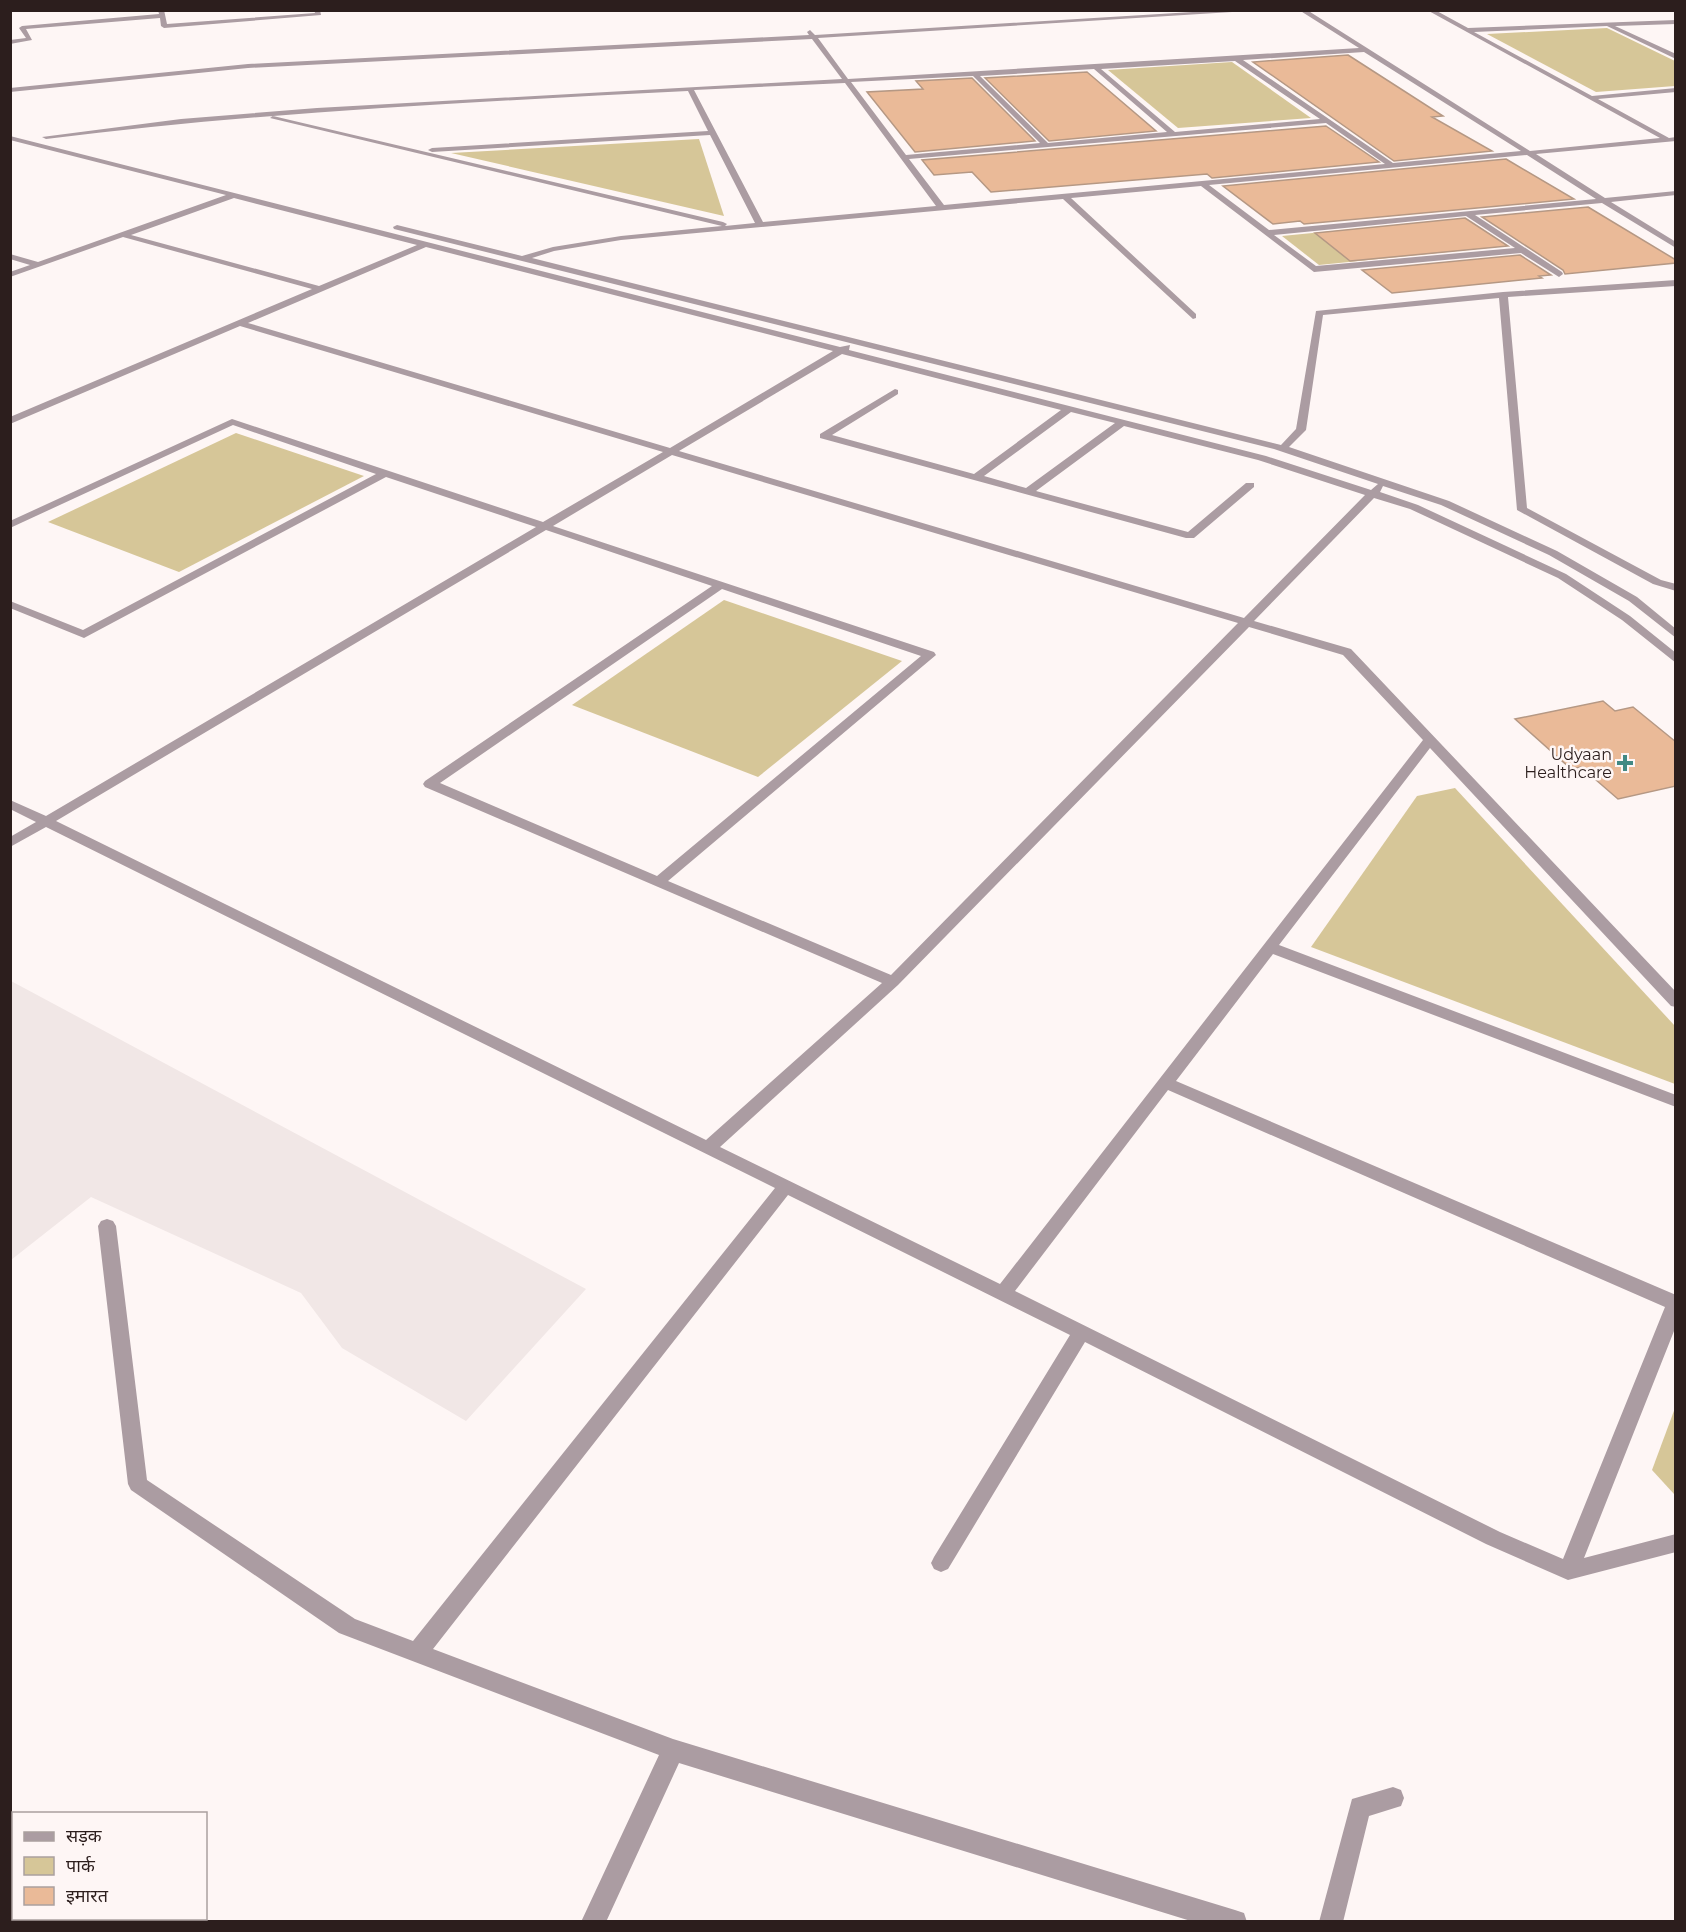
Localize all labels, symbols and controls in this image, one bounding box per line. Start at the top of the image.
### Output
place label: Udyaan Healthcare [1524,745,1612,782]
marker: Udyaan Healthcare [1616,754,1634,772]
legend [12,1812,207,1920]
text: सड़क [66,1825,103,1847]
text: पार्क [66,1855,96,1877]
text: इमारत [66,1885,109,1907]

